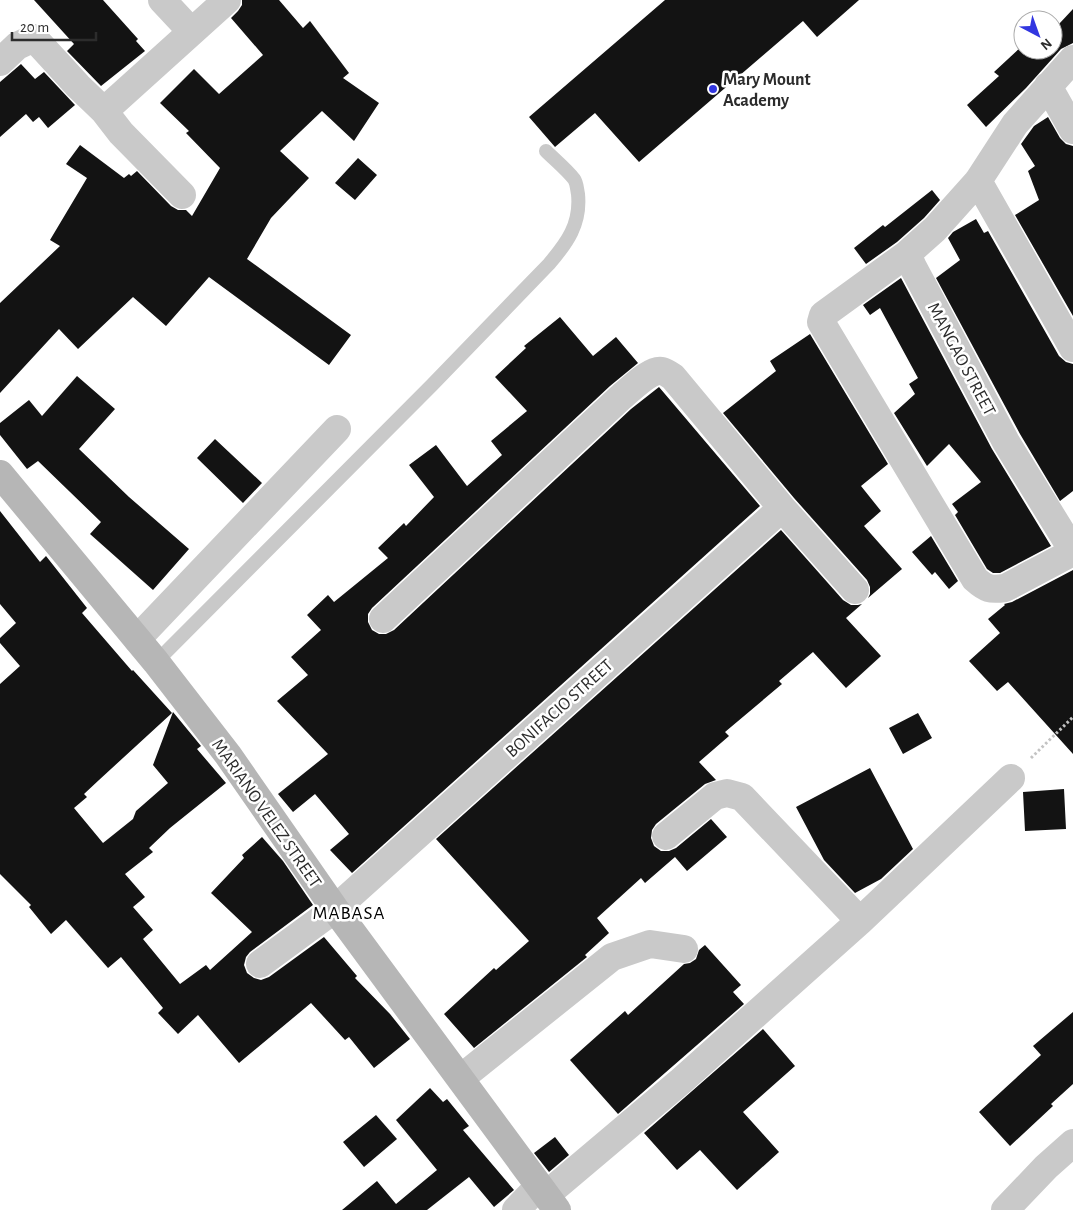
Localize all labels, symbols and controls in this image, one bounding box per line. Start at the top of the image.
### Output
scale bar [12,10,96,42]
north arrow [1013,10,1063,60]
text: 20 m [20,20,49,35]
text: N [1038,36,1054,53]
place label: Mary Mount Academy [723,71,811,110]
marker: Mary Mount Academy [707,83,719,95]
street label: MANGAO STREET [924,300,999,419]
street label: BONIFACIO STREET [503,656,617,761]
street label: MARIANO VELEZ STREET [208,736,324,891]
district label: MABASA [312,904,386,923]

